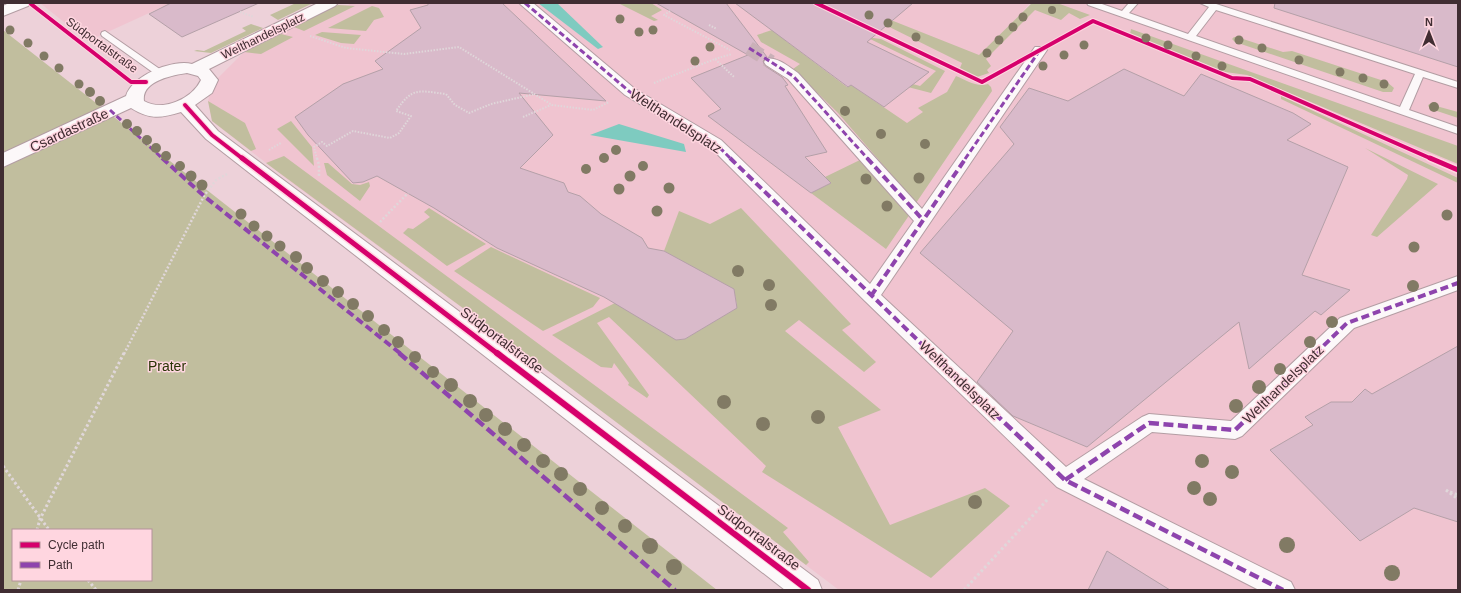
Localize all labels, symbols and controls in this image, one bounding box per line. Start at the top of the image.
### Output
street label: Welthandelsplatz [219,10,307,62]
north arrow [1409,12,1449,52]
street label: Südportalstraße [63,14,141,76]
text: N [1425,16,1433,28]
street label: Welthandelsplatz [627,85,725,157]
street label: Csardastraße [27,105,111,155]
street label: Südportalstraße [457,304,547,376]
street label: Welthandelsplatz [916,337,1004,423]
street label: Welthandelsplatz [1239,341,1327,427]
park label: Prater [148,358,186,374]
street label: Südportalstraße [714,501,804,573]
legend [12,529,152,581]
text: Cycle path [48,538,105,552]
text: Path [48,558,73,572]

